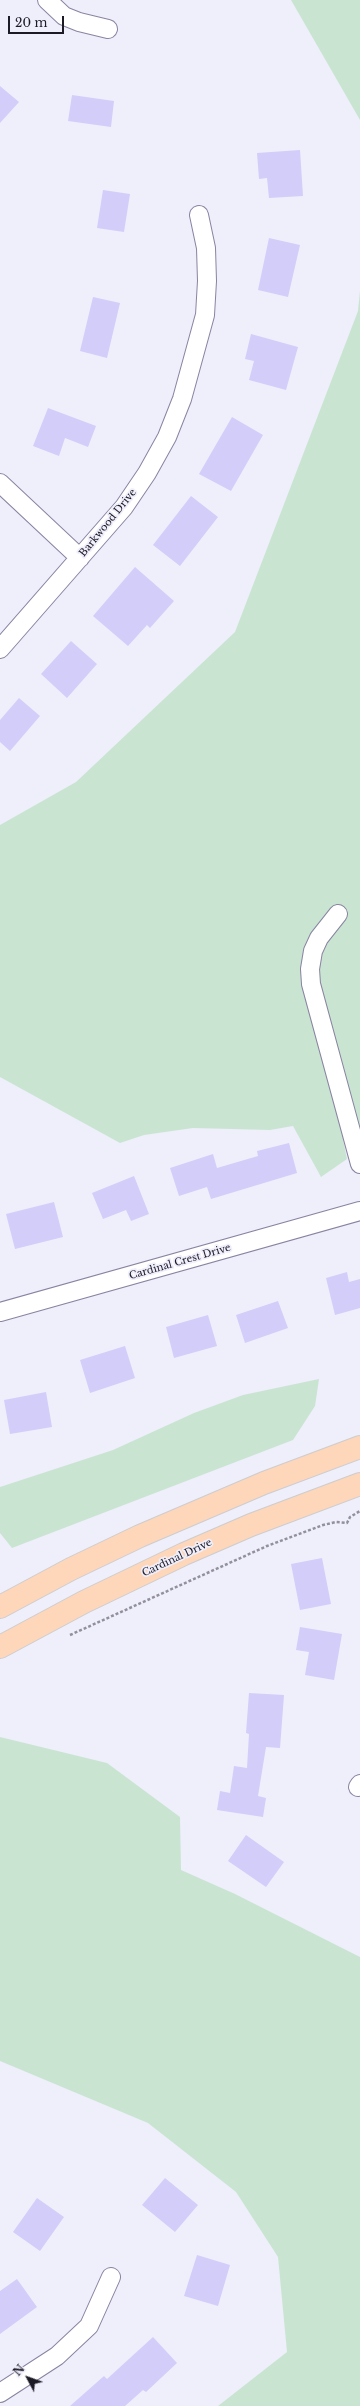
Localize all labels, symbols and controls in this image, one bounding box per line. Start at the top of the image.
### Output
scale bar [10,8,66,34]
text: 20 m [15,15,47,30]
street label: Barkwood Drive [77,487,139,559]
street label: Cardinal Crest Drive [128,1242,232,1282]
street label: Cardinal Drive [140,1537,214,1579]
north arrow [8,2358,48,2398]
text: N [10,2362,28,2379]

